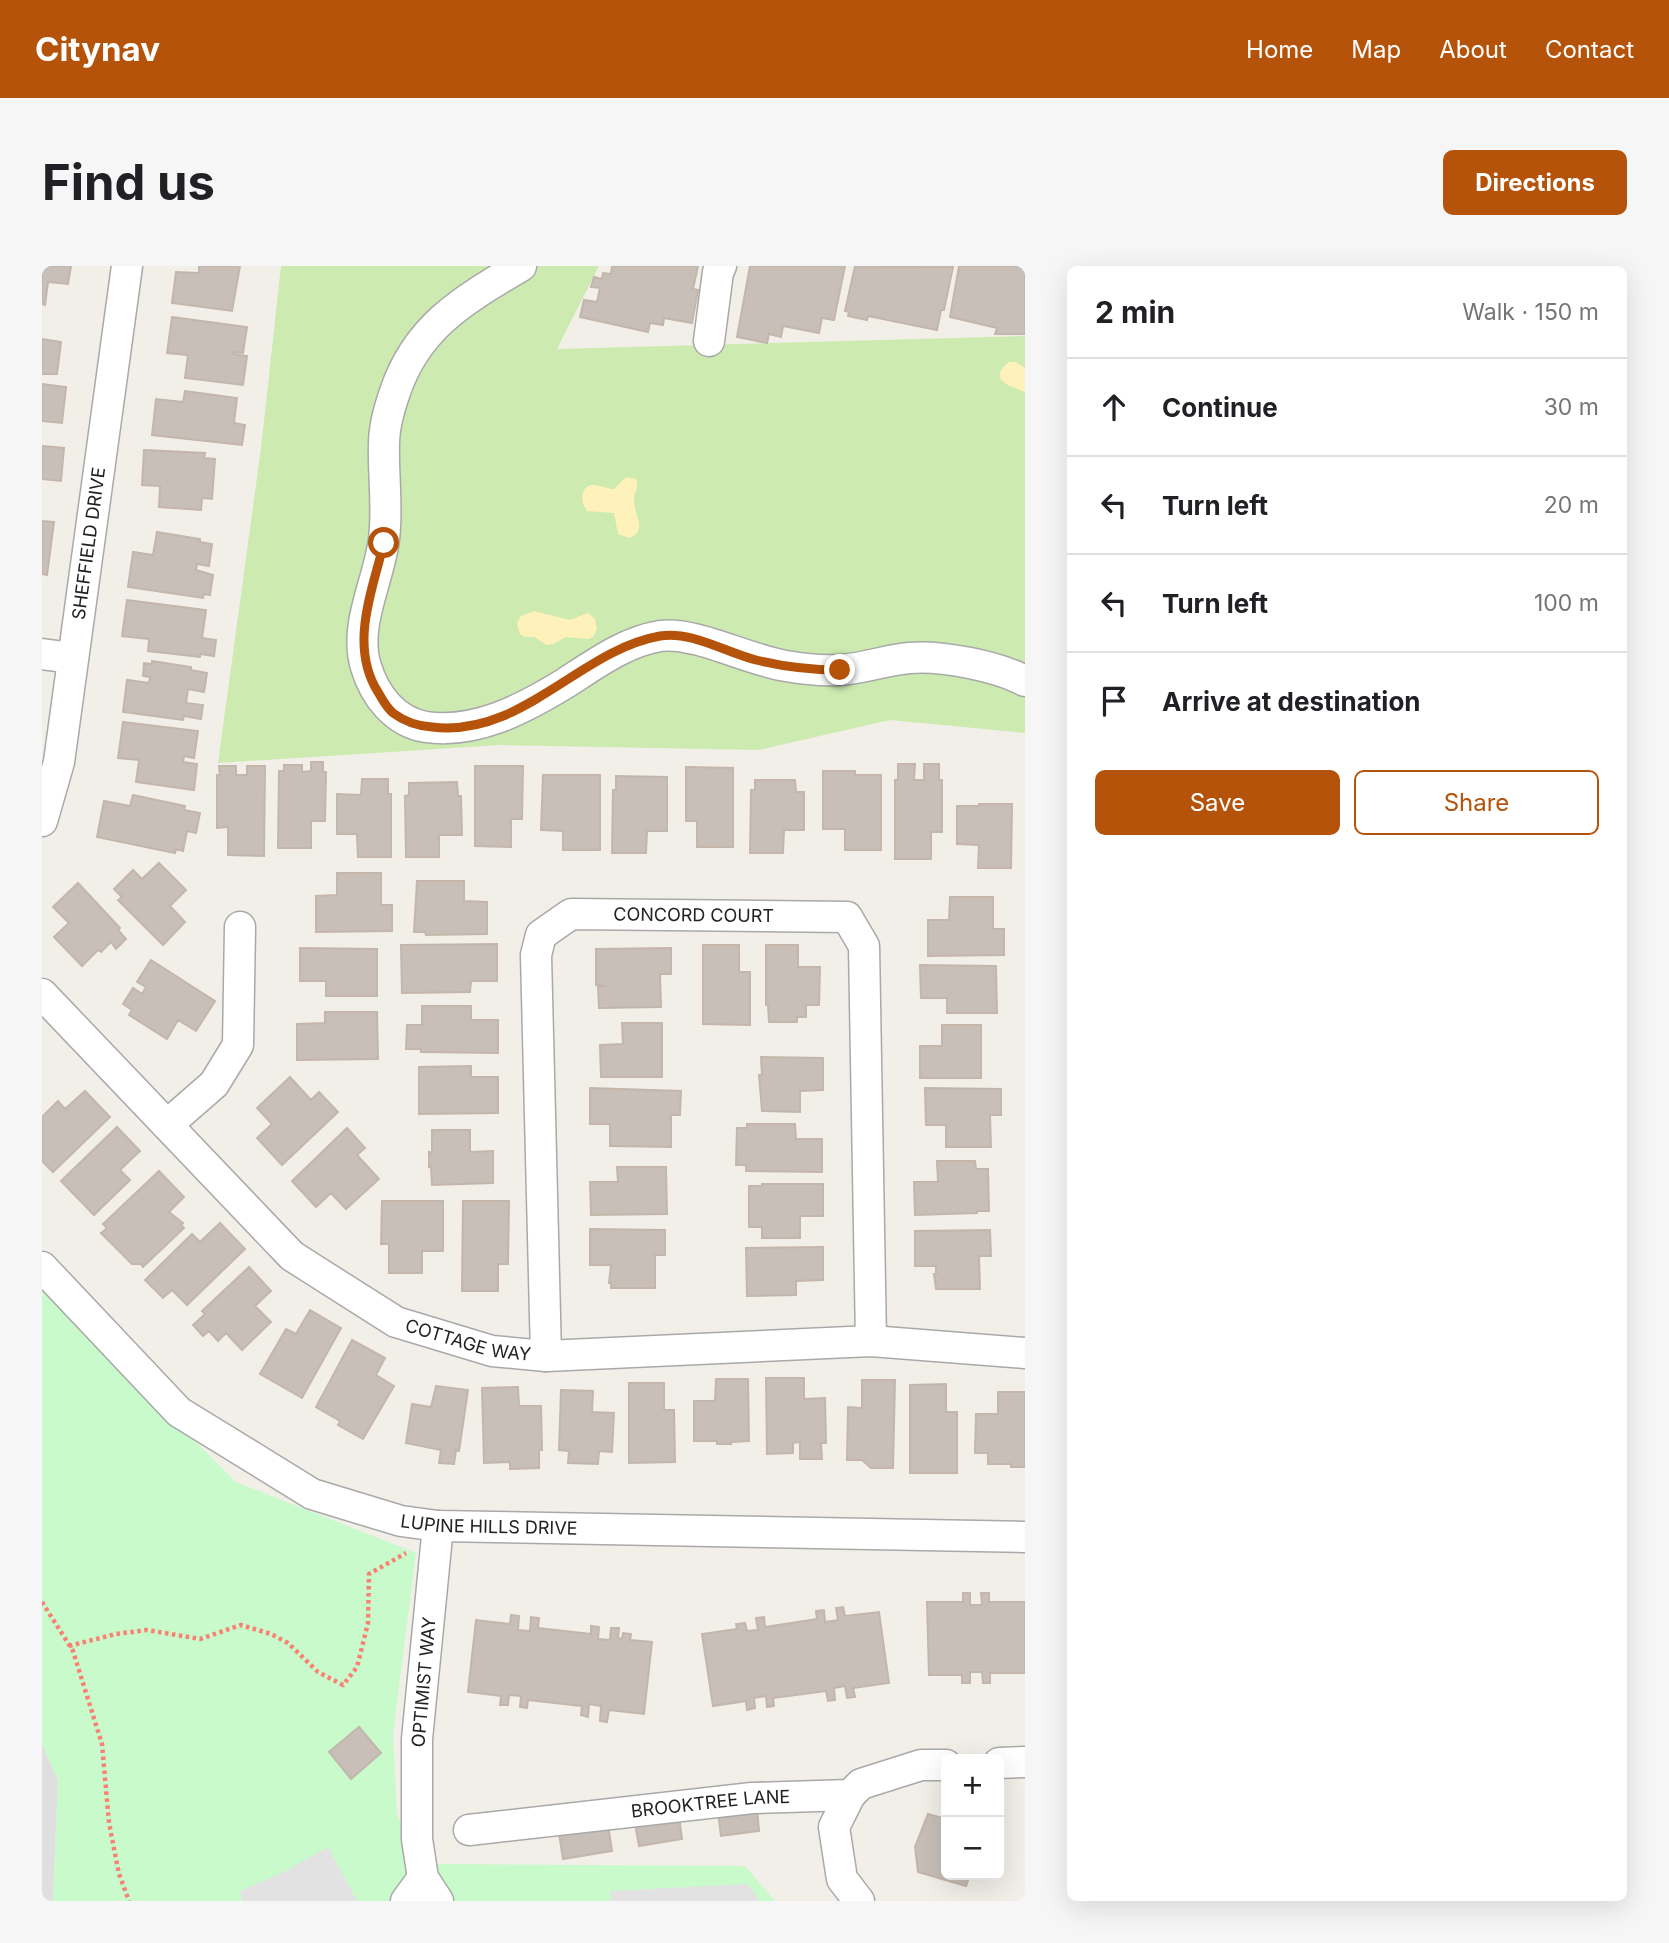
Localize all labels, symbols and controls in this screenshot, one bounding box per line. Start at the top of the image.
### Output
text: Citynav [35,29,160,69]
text: Home [1246,35,1313,64]
text: Map [1351,35,1401,64]
text: About [1439,35,1507,64]
text: Contact [1545,35,1634,64]
button: Directions [1443,150,1627,215]
text: Find us [42,153,215,212]
text: 2 min [1095,294,1175,330]
text: Walk · 150 m [1462,298,1599,326]
icon: ahead [1095,388,1133,426]
text: Continue [1162,392,1278,423]
text: 30 m [1544,393,1599,421]
street label: SHEFFIELD DRIVE [68,466,109,621]
icon: left [1095,486,1133,524]
text: Turn left [1162,490,1268,521]
text: 20 m [1544,491,1599,519]
route start [368,527,399,558]
icon: left [1095,584,1133,622]
text: Turn left [1162,588,1268,619]
text: 100 m [1534,589,1599,617]
route end [824,654,855,685]
icon: arrive [1095,682,1133,720]
text: Arrive at destination [1162,686,1421,717]
button: Save [1095,770,1340,835]
button: Share [1354,770,1599,835]
street label: CONCORD COURT [613,903,774,926]
street label: COTTAGE WAY [403,1314,532,1365]
street label: LUPINE HILLS DRIVE [399,1510,578,1539]
street label: OPTIMIST WAY [407,1616,440,1748]
map controls [941,1754,1004,1880]
button: + [941,1754,1004,1817]
street label: BROOKTREE LANE [630,1786,790,1822]
button: − [941,1817,1004,1880]

